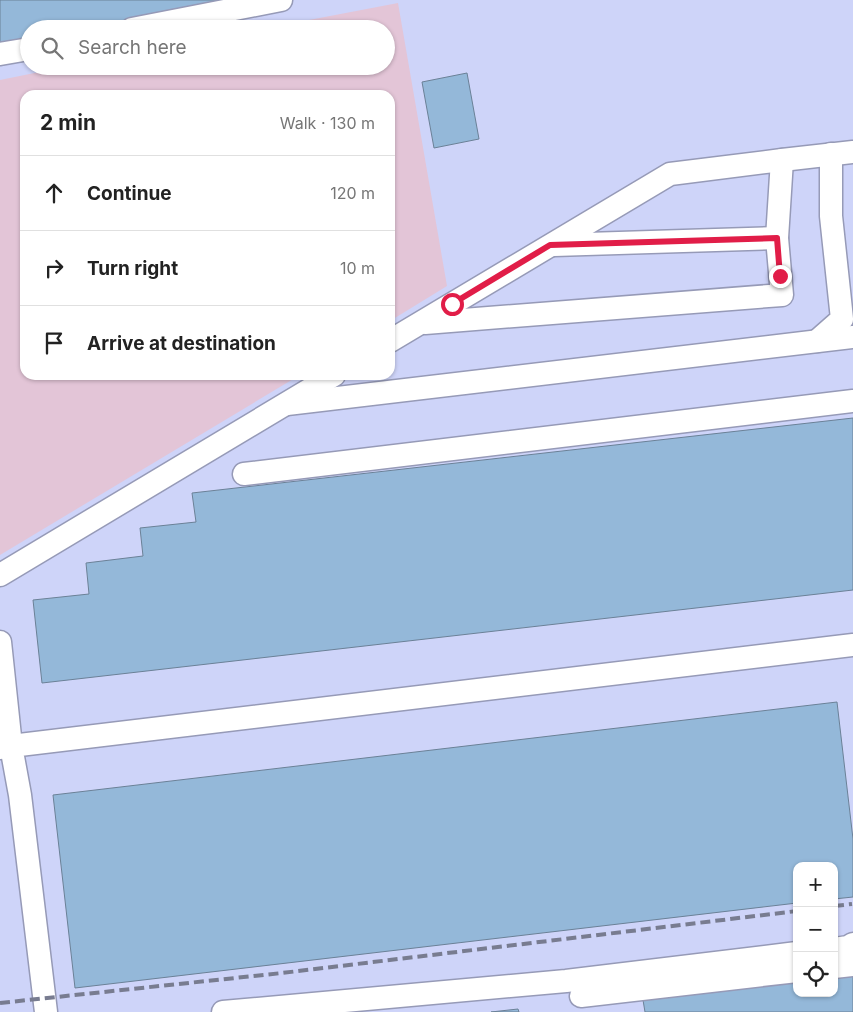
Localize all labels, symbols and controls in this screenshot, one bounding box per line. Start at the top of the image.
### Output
search box [20,20,395,75]
icon: search [38,34,66,62]
text: Search here [78,36,187,59]
text: 2 min [40,110,96,135]
text: Walk · 130 m [280,113,375,133]
icon: ahead [40,179,68,207]
text: Continue [87,182,172,205]
text: 120 m [330,183,375,203]
icon: right [40,254,68,282]
text: Turn right [87,257,178,280]
text: 10 m [340,258,375,278]
route end [769,265,792,288]
route start [441,293,464,316]
icon: arrive [40,329,68,357]
text: Arrive at destination [87,332,276,355]
map controls [793,862,838,997]
button: + [793,862,838,907]
button: − [793,907,838,952]
button: locate [793,952,838,997]

